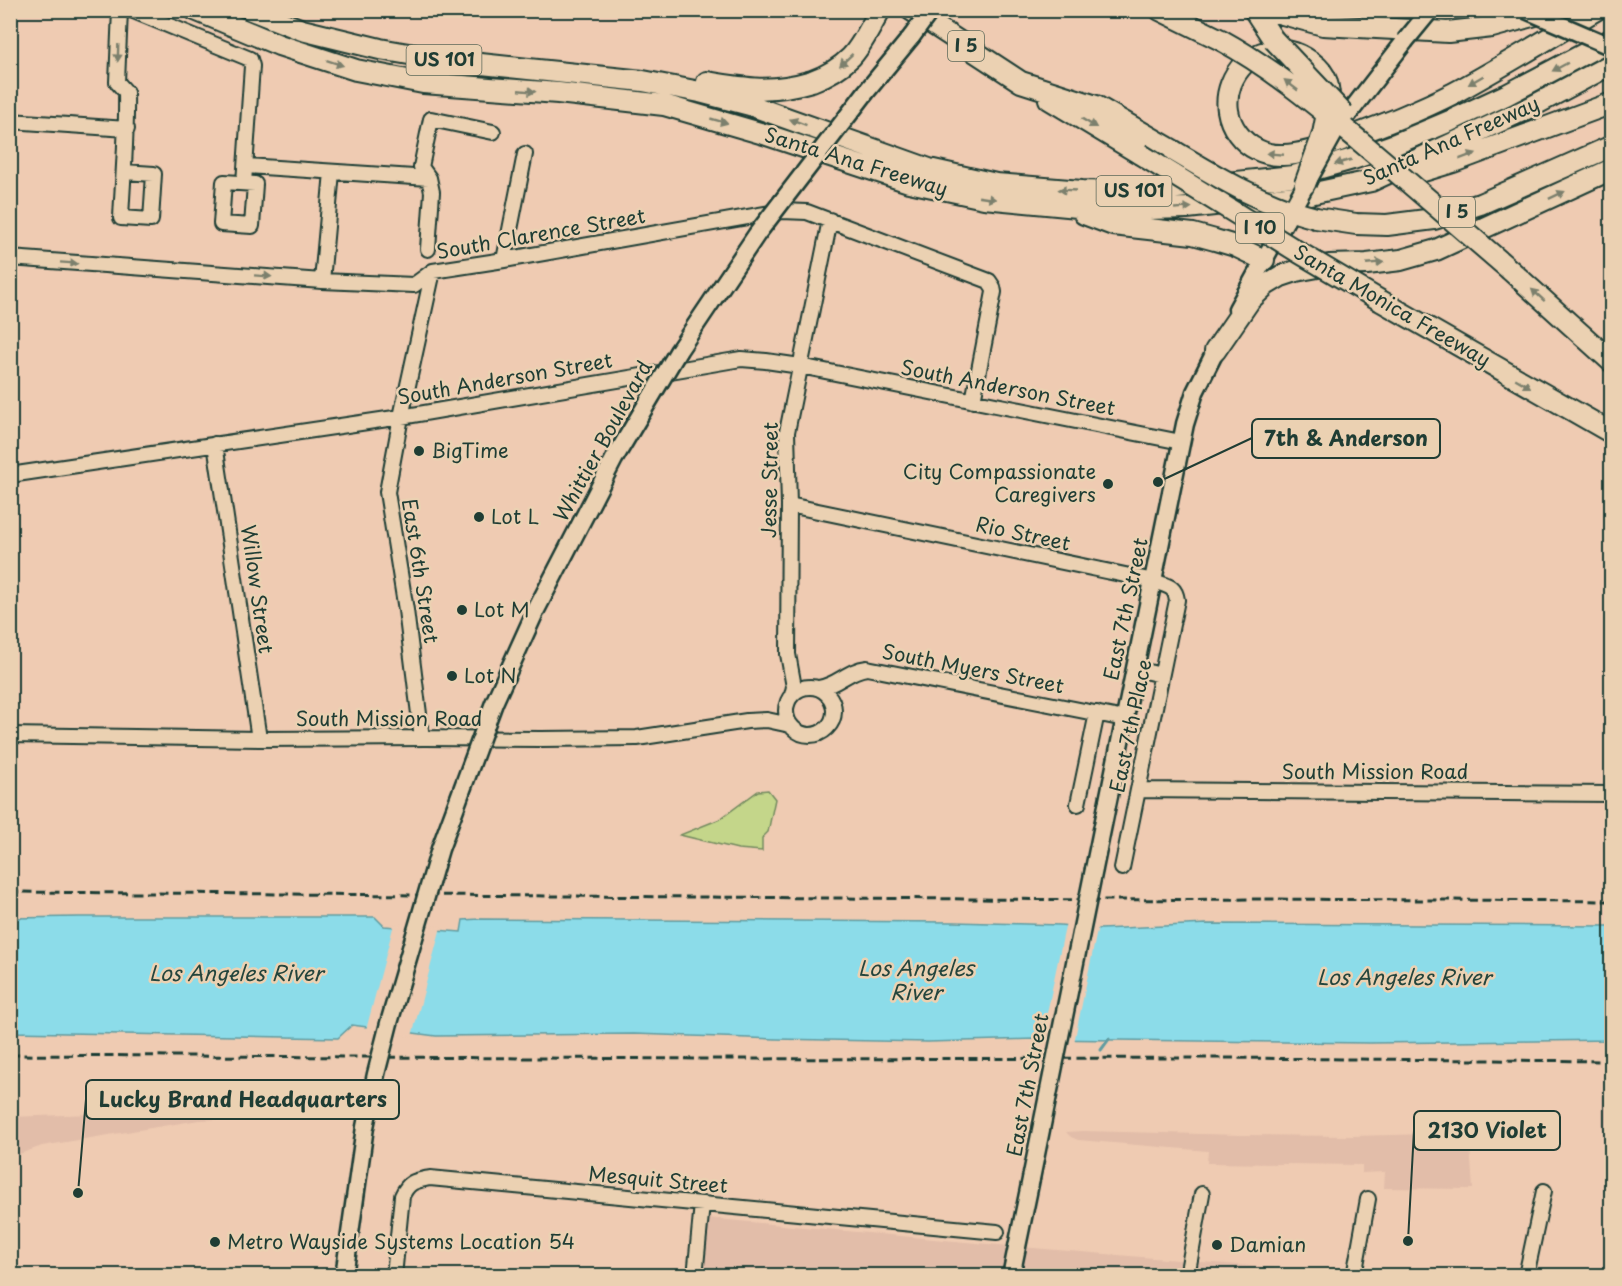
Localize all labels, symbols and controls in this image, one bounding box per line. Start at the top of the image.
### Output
road number: I 5 [948,31,984,61]
one-way arrow [113,44,123,63]
road number: US 101 [406,45,482,75]
one-way arrow [839,53,854,67]
one-way arrow [326,59,344,68]
one-way arrow [1551,62,1568,72]
one-way arrow [1467,75,1484,85]
one-way arrow [1283,80,1298,92]
one-way arrow [518,86,537,96]
street label: Santa Ana Freeway [1358,88,1544,193]
one-way arrow [789,116,807,126]
one-way arrow [710,117,728,126]
one-way arrow [1081,118,1098,128]
street label: Santa Ana Freeway [761,119,952,203]
one-way arrow [1266,149,1285,159]
one-way arrow [1459,151,1477,161]
one-way arrow [1334,157,1352,167]
road number: US 101 [1096,176,1172,206]
one-way arrow [1057,185,1076,195]
one-way arrow [1548,190,1566,200]
one-way arrow [978,193,997,202]
road number: I 5 [1439,197,1475,227]
street label: South Clarence Street [434,200,648,266]
one-way arrow [1174,203,1193,212]
road number: I 10 [1236,213,1284,243]
street label: Santa Monica Freeway [1288,236,1497,374]
one-way arrow [59,258,78,267]
one-way arrow [1366,258,1385,268]
one-way arrow [254,272,273,281]
one-way arrow [1531,289,1546,302]
street label: South Anderson Street [395,344,615,412]
street label: South Anderson Street [898,352,1118,423]
street label: Whittier Boulevard [545,355,659,526]
one-way arrow [1515,377,1531,388]
callout: 7th & Anderson [1252,419,1440,458]
text: 7th & Anderson [1264,421,1428,453]
street label: Jesse Street [753,422,785,538]
place label: BigTime [431,435,509,465]
marker: BigTime [412,444,426,458]
place label: City Compassionate Caregivers [903,456,1096,509]
marker: City Compassionate Caregivers [1101,477,1115,491]
street label: East 6th Street [395,496,447,645]
place label: Lot L [491,501,540,531]
street label: Rio Street [973,508,1073,558]
marker: Lot L [472,510,486,524]
street label: Willow Street [234,522,282,655]
street label: East 7th Street [1095,535,1155,683]
place label: Lot M [474,594,530,624]
marker: Lot M [455,603,469,617]
street label: South Myers Street [880,636,1067,700]
street label: East 7th Place [1101,656,1159,795]
place label: Lot N [464,660,517,690]
marker: Lot N [445,669,459,683]
street label: South Mission Road [296,703,482,733]
street label: South Mission Road [1282,756,1468,786]
water label: Los Angeles River [858,951,976,1007]
water label: Los Angeles River [149,956,326,988]
water label: Los Angeles River [1317,960,1494,992]
street label: East 7th Street [998,1011,1056,1159]
callout: Lucky Brand Headquarters [86,1080,399,1119]
text: Lucky Brand Headquarters [99,1082,387,1114]
callout: 2130 Violet [1414,1111,1560,1150]
text: 2130 Violet [1427,1113,1547,1145]
street label: Mesquit Street [587,1158,729,1200]
place label: Metro Wayside Systems Location 54 [227,1226,575,1256]
place label: Damian [1229,1229,1306,1259]
marker: Metro Wayside Systems Location 54 [208,1235,222,1249]
marker: Damian [1210,1238,1224,1252]

